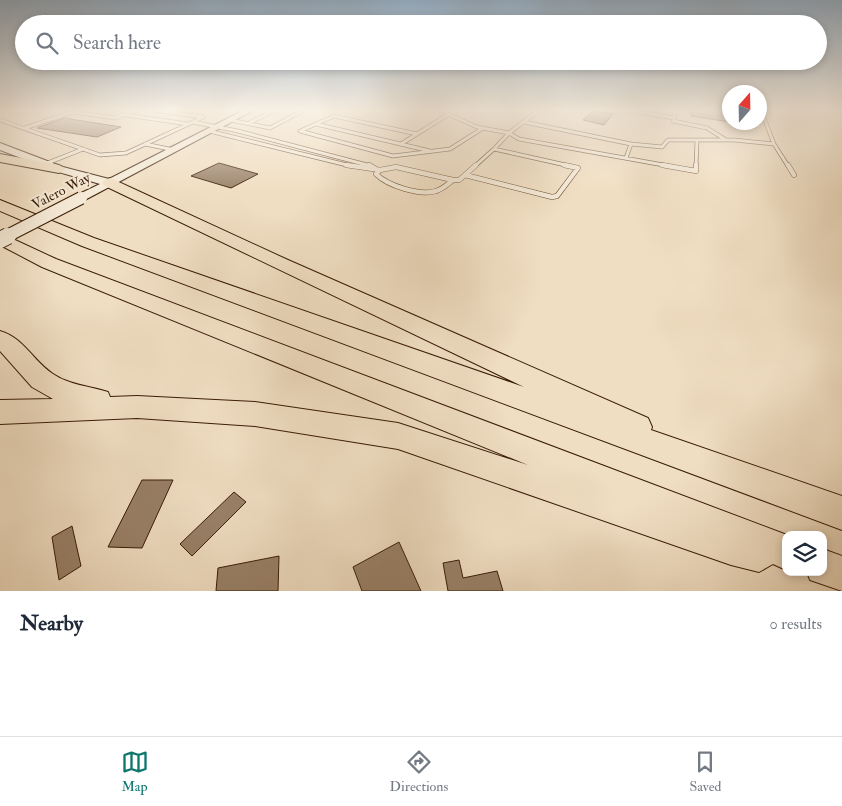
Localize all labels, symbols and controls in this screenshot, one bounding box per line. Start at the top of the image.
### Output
search box [15,15,827,70]
icon: search [33,29,61,57]
text: Search here [73,31,161,55]
north arrow [722,85,767,130]
street label: Valero Way [29,169,94,214]
map controls [782,531,827,576]
button: layers [782,531,827,576]
text: Nearby [20,610,83,637]
text: 0 results [769,614,822,634]
tab: Map [121,748,149,795]
tab: Directions [390,748,448,795]
tab: Saved [689,748,721,795]

